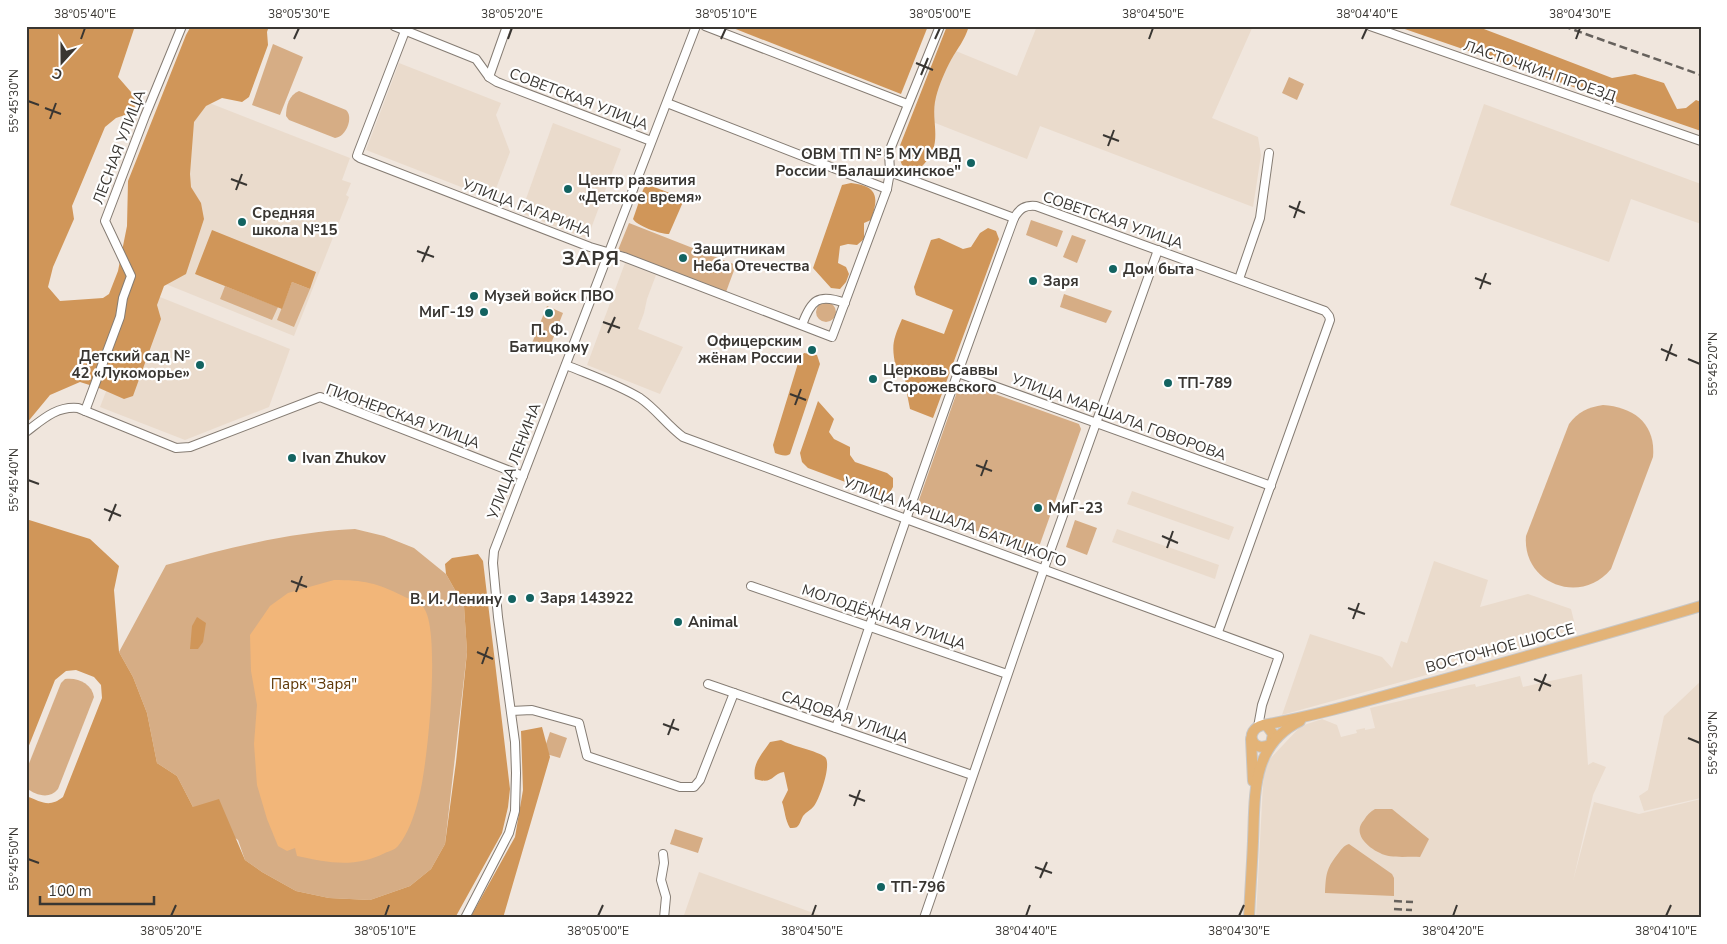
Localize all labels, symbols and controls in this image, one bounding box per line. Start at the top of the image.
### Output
text: 38°05'40"E [54,6,116,22]
text: 38°05'30"E [268,6,330,22]
text: 38°05'20"E [481,6,543,22]
text: 38°05'10"E [695,6,757,22]
text: 38°05'00"E [909,6,971,22]
text: 38°04'50"E [1122,6,1184,22]
text: 38°04'40"E [1336,6,1398,22]
text: 38°04'30"E [1549,6,1611,22]
street label: ЛАСТОЧКИН ПРОЕЗД [1461,36,1619,107]
north arrow [38,38,88,88]
text: С [49,63,65,84]
street label: СОВЕТСКАЯ УЛИЦА [507,63,651,135]
text: 55°45'30"N [6,69,22,133]
street label: ЛЕСНАЯ УЛИЦА [88,87,150,207]
place label: ОВМ ТП № 5 МУ МВД России "Балашихинское" [776,144,961,181]
marker: ОВМ ТП № 5 МУ МВД России "Балашихинское" [965,157,977,169]
place label: Центр развития «Детское время» [578,170,702,207]
street label: УЛИЦА ГАГАРИНА [459,174,595,242]
marker: Центр развития «Детское время» [562,183,574,195]
street label: СОВЕТСКАЯ УЛИЦА [1040,187,1186,253]
place label: Средняя школа №15 [252,203,338,240]
marker: Средняя школа №15 [236,216,248,228]
place label: Защитникам Неба Отечества [693,239,810,276]
district label: ЗАРЯ [562,245,620,272]
marker: Защитникам Неба Отечества [677,252,689,264]
place label: Дом быта [1123,259,1194,279]
marker: Дом быта [1107,263,1119,275]
place label: Заря [1043,271,1079,291]
marker: Заря [1027,275,1039,287]
place label: Музей войск ПВО [484,286,614,306]
marker: Музей войск ПВО [468,290,480,302]
place label: МиГ-19 [419,302,474,322]
marker: МиГ-19 [478,306,490,318]
marker: П. Ф. Батицкому [543,307,555,319]
place label: П. Ф. Батицкому [509,320,590,357]
place label: Офицерским жёнам России [697,331,802,368]
text: 55°45'20"N [1705,332,1721,396]
marker: Офицерским жёнам России [806,344,818,356]
place label: Детский сад № 42 «Лукоморье» [71,346,190,383]
marker: Детский сад № 42 «Лукоморье» [194,359,206,371]
place label: Церковь Саввы Сторожевского [883,360,998,397]
street label: УЛИЦА МАРШАЛА ГОВОРОВА [1008,368,1229,465]
marker: Церковь Саввы Сторожевского [867,373,879,385]
place label: ТП-789 [1178,373,1232,393]
marker: ТП-789 [1162,377,1174,389]
street label: ПИОНЕРСКАЯ УЛИЦА [323,379,483,453]
street label: УЛИЦА ЛЕНИНА [482,400,545,523]
text: 55°45'40"N [6,448,22,512]
place label: Ivan Zhukov [302,448,386,468]
marker: Ivan Zhukov [286,452,298,464]
street label: УЛИЦА МАРШАЛА БАТИЦКОГО [840,472,1070,572]
place label: МиГ-23 [1048,498,1103,518]
marker: МиГ-23 [1032,502,1044,514]
street label: МОЛОДЁЖНАЯ УЛИЦА [799,579,969,655]
place label: Заря 143922 [540,588,634,608]
place label: В. И. Ленину [410,589,503,609]
marker: Заря 143922 [524,592,536,604]
marker: В. И. Ленину [506,593,518,605]
place label: Animal [688,612,738,632]
marker: Animal [672,616,684,628]
street label: ВОСТОЧНОЕ ШОССЕ [1423,619,1577,677]
park label: Парк "Заря" [271,674,357,694]
street label: САДОВАЯ УЛИЦА [779,686,911,748]
text: 55°45'30"N [1705,711,1721,775]
text: 55°45'50"N [6,827,22,891]
scale bar [40,874,154,906]
place label: ТП-796 [891,877,945,897]
text: 100 m [48,881,92,901]
marker: ТП-796 [875,881,887,893]
text: 38°05'20"E [140,923,202,939]
text: 38°05'10"E [354,923,416,939]
text: 38°05'00"E [567,923,629,939]
text: 38°04'50"E [781,923,843,939]
text: 38°04'40"E [995,923,1057,939]
text: 38°04'30"E [1208,923,1270,939]
text: 38°04'20"E [1422,923,1484,939]
text: 38°04'10"E [1635,923,1697,939]

